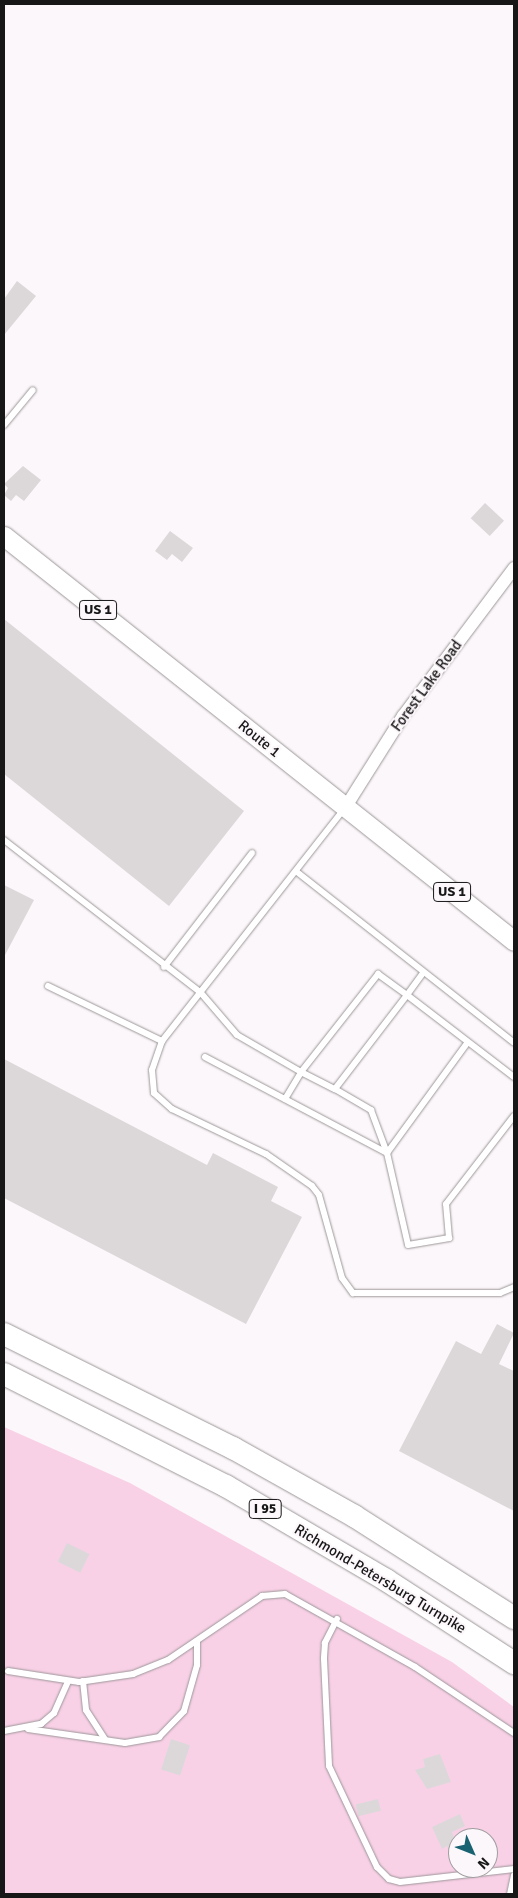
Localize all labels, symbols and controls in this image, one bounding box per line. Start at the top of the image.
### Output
road number: US 1 [78,598,118,622]
street label: Forest Lake Road [388,637,466,735]
street label: Route 1 [234,717,284,761]
road number: US 1 [432,880,472,904]
road number: I 95 [248,1498,282,1520]
street label: Richmond-Petersburg Turnpike [291,1520,469,1638]
north arrow [448,1828,498,1878]
text: N [474,1854,493,1872]

